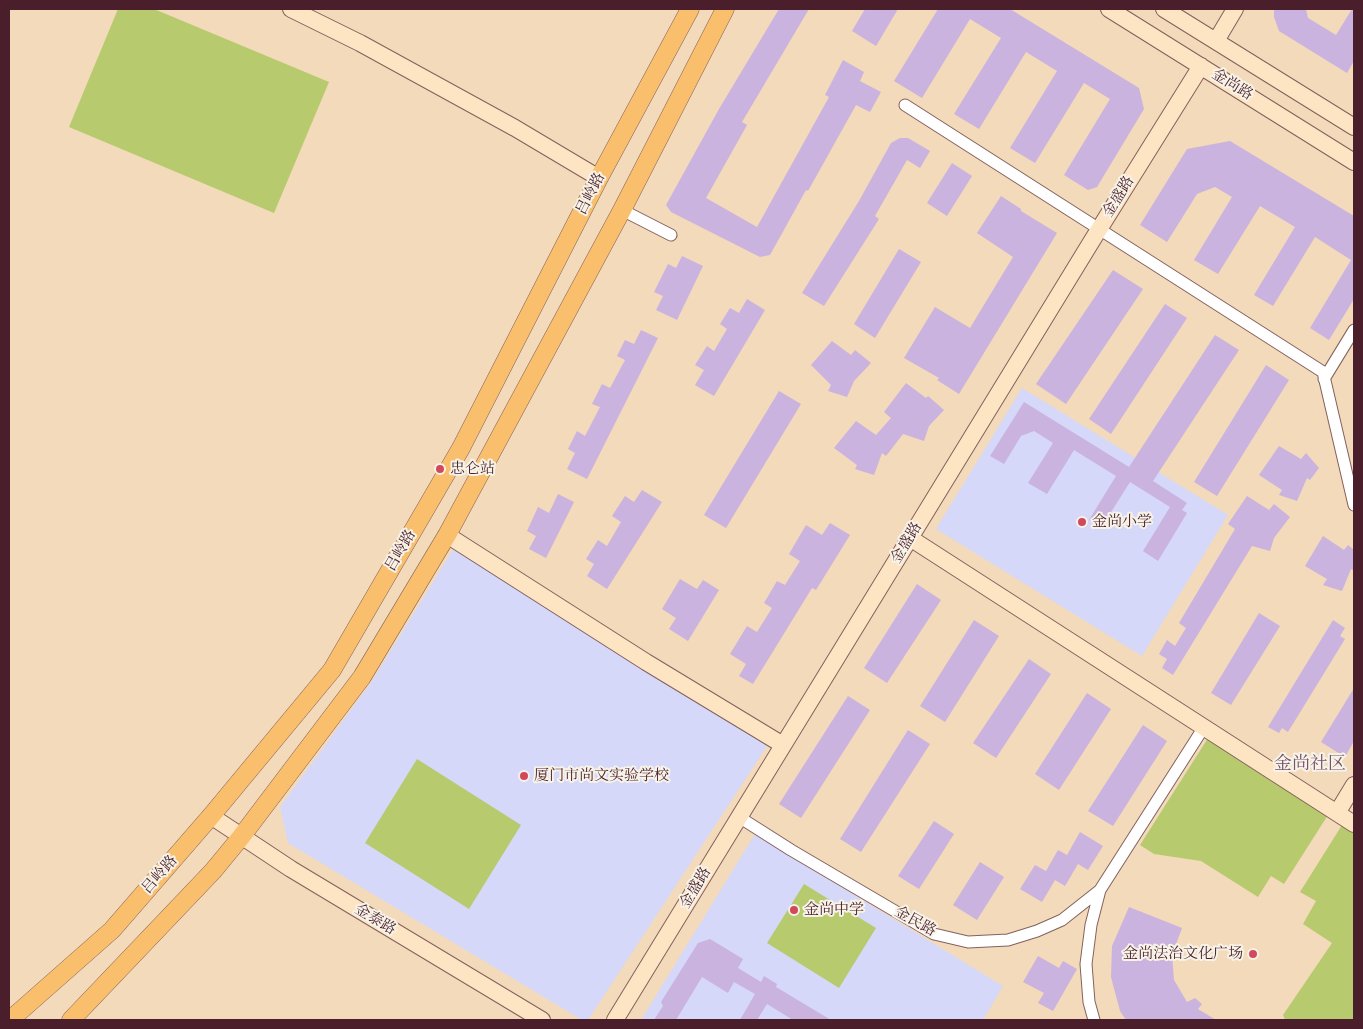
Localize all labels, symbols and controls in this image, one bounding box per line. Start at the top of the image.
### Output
street label: 金尚路 [1208,65,1256,105]
street label: 吕岭路 [573,170,609,218]
street label: 金盛路 [1099,173,1139,221]
place label: 忠仑站 [450,460,495,478]
marker: 忠仑站 [434,463,446,475]
place label: 金尚小学 [1092,513,1152,531]
marker: 金尚小学 [1076,516,1088,528]
street label: 金盛路 [888,519,926,567]
street label: 吕岭路 [382,527,420,575]
district label: 金尚社区 [1274,754,1346,776]
place label: 厦门市尚文实验学校 [534,767,669,785]
marker: 厦门市尚文实验学校 [518,770,530,782]
street label: 吕岭路 [138,852,182,898]
street label: 金盛路 [677,864,715,912]
street label: 金泰路 [351,901,399,939]
place label: 金尚中学 [804,901,864,919]
street label: 金民路 [891,903,939,941]
marker: 金尚中学 [788,904,800,916]
place label: 金尚法治文化广场 [1123,945,1243,963]
marker: 金尚法治文化广场 [1247,948,1259,960]

